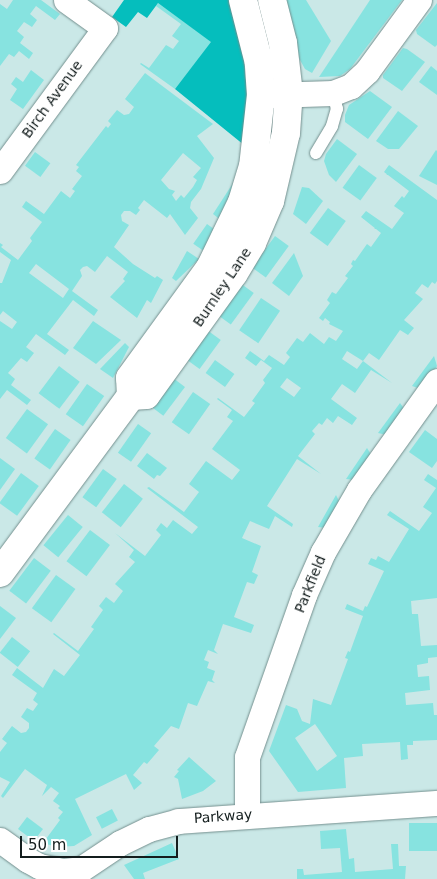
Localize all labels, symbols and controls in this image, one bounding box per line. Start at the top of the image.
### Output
street label: Birch Avenue [18,57,86,141]
street label: Burnley Lane [189,244,255,330]
street label: Parkfield [291,553,329,615]
street label: Parkway [193,806,253,826]
scale bar [22,826,180,858]
text: 50 m [28,836,66,854]

